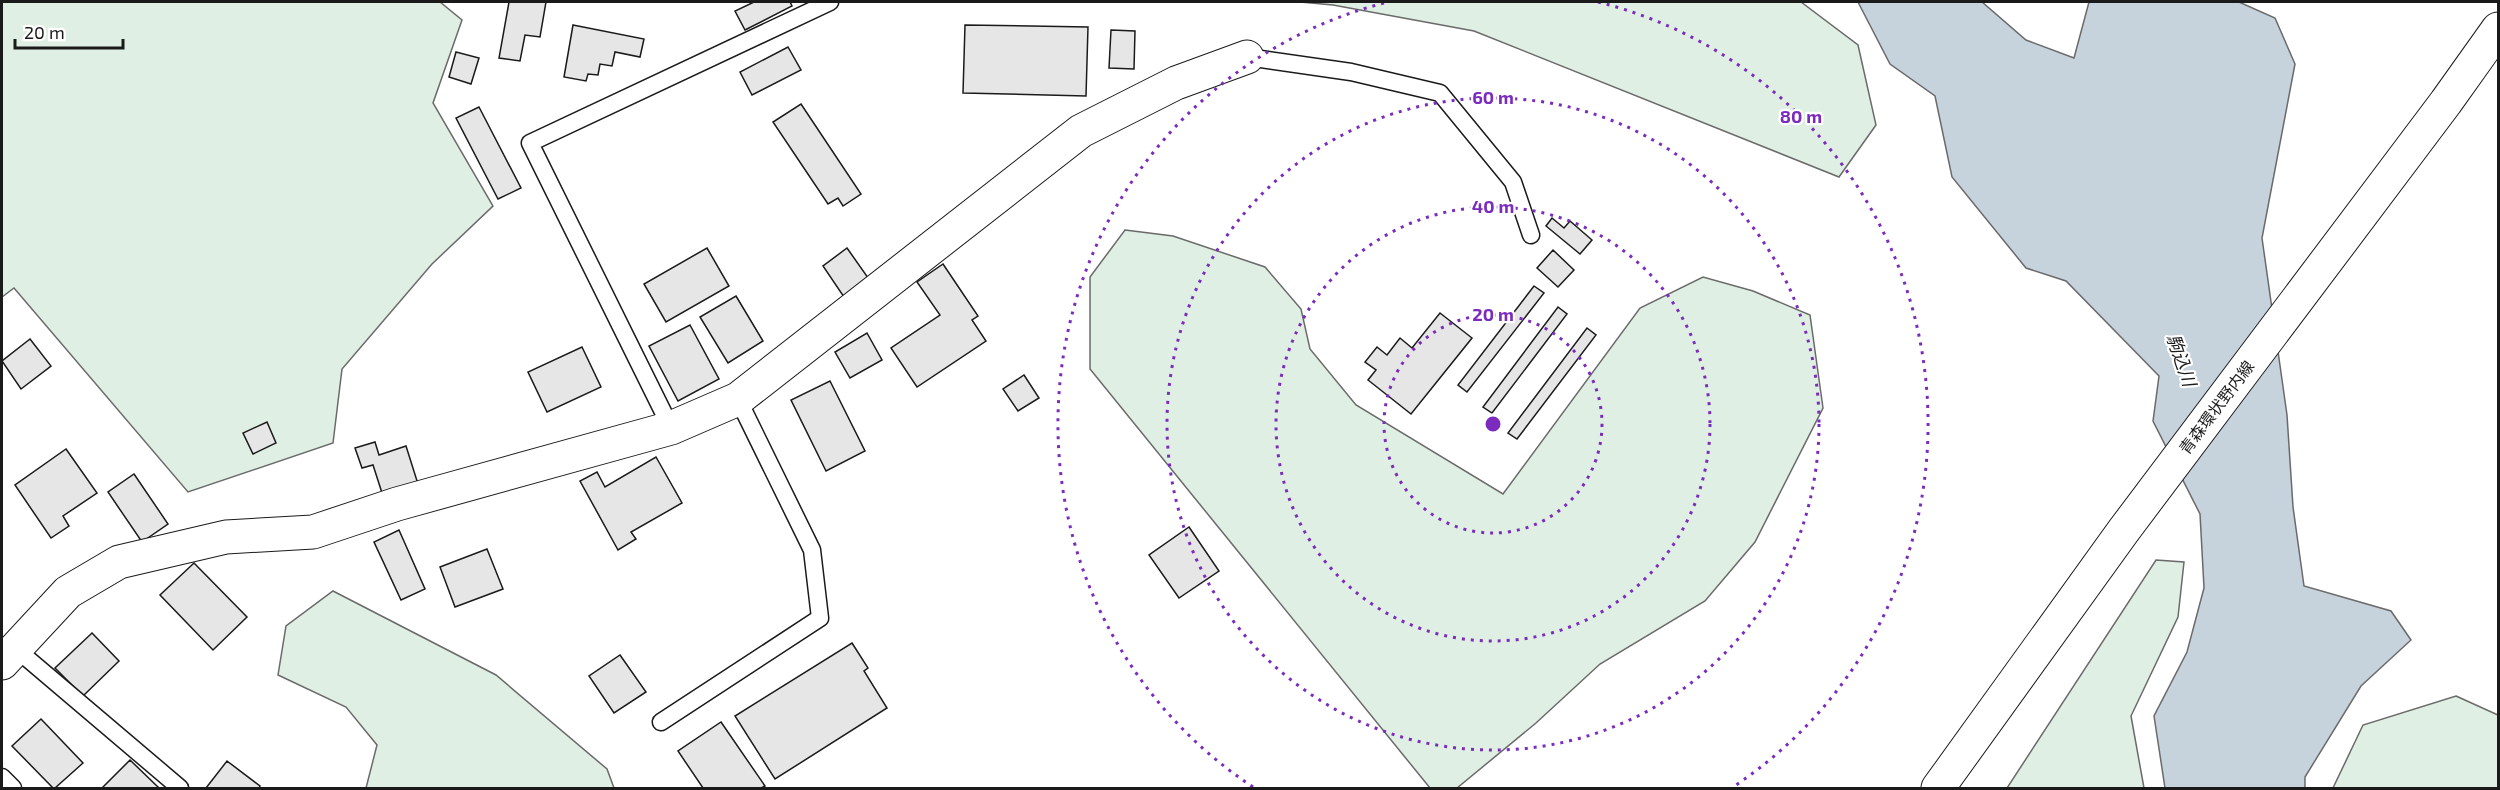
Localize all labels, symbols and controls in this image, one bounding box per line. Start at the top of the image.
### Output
scale bar [15,12,123,50]
text: 20 m [24,21,65,43]
text: 60 m [1472,86,1514,108]
text: 80 m [1780,105,1822,127]
text: 40 m [1472,195,1514,217]
text: 20 m [1472,303,1514,325]
water label: 駒込川 [2163,331,2202,391]
street label: 青森環状野内線 [2175,357,2257,457]
centre of rings [1483,414,1503,434]

